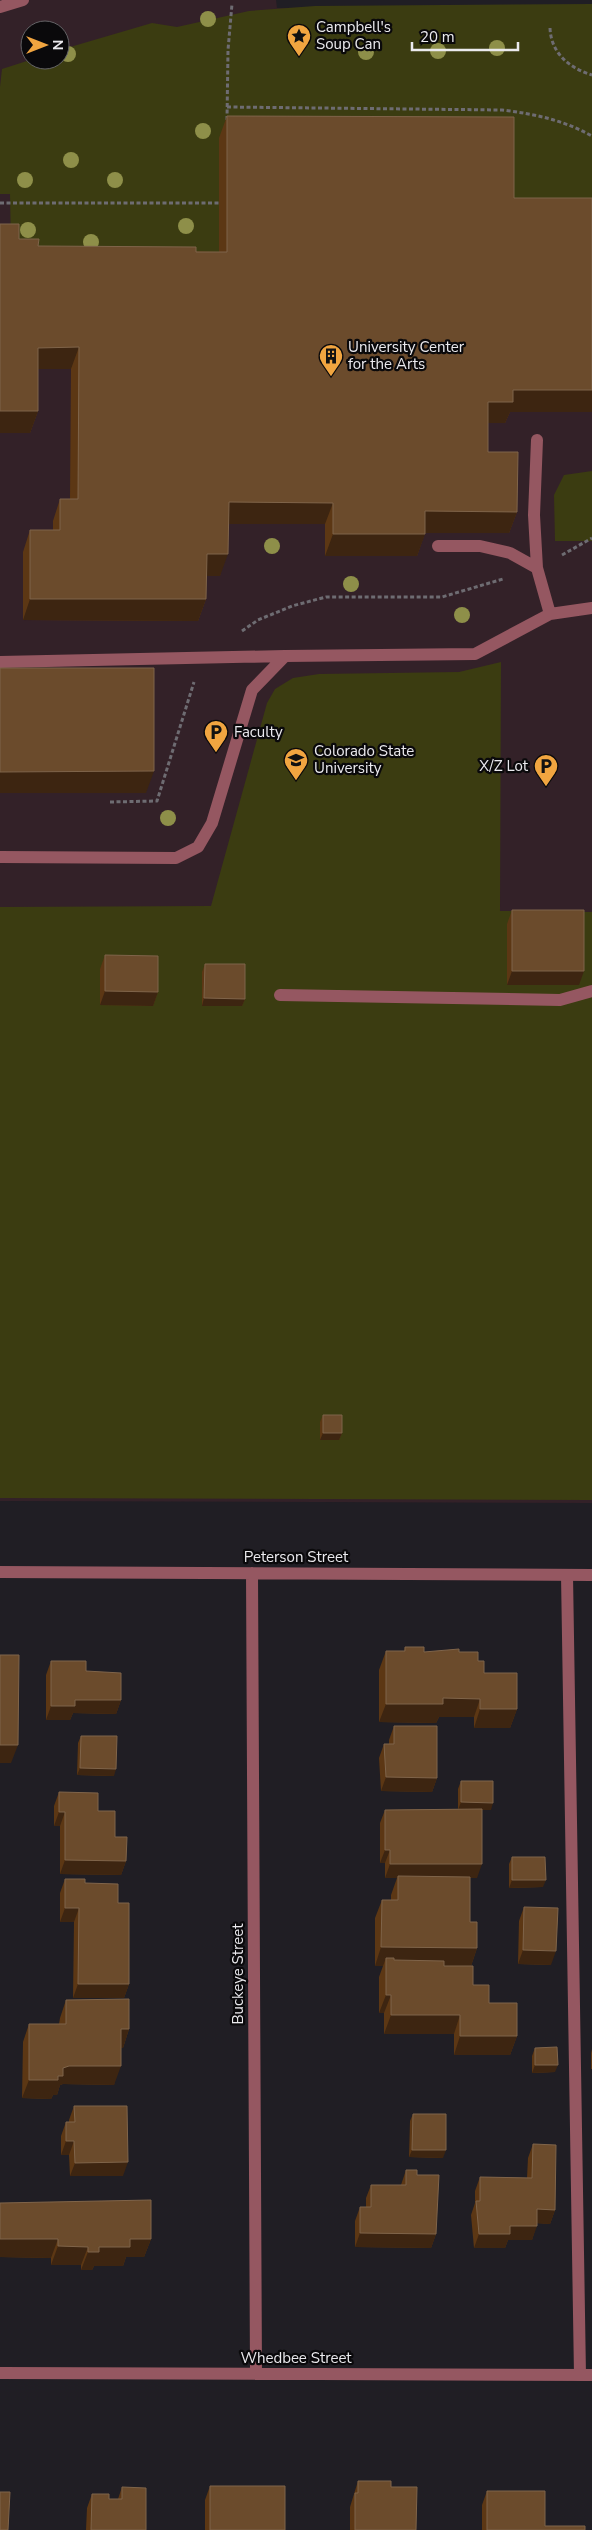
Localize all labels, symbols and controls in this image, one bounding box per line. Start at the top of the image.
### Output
place label: Campbell's Soup Can [316,17,391,54]
north arrow [20,20,70,70]
scale bar [412,20,518,52]
place icon: Campbell's Soup Can [286,23,312,57]
text: 20 m [420,27,455,47]
text: N [48,40,67,50]
place label: University Center for the Arts [348,337,465,374]
building icon: University Center for the Arts [318,343,344,377]
parking icon: Faculty [203,719,229,753]
place label: Faculty [234,722,283,742]
place label: Colorado State University [314,741,414,778]
school or university icon: Colorado State University [283,747,309,781]
parking icon: X/Z Lot [533,753,559,787]
place label: X/Z Lot [479,756,529,776]
street label: Peterson Street [244,1547,349,1567]
street label: Buckeye Street [228,1923,248,2025]
street label: Whedbee Street [240,2348,352,2368]

